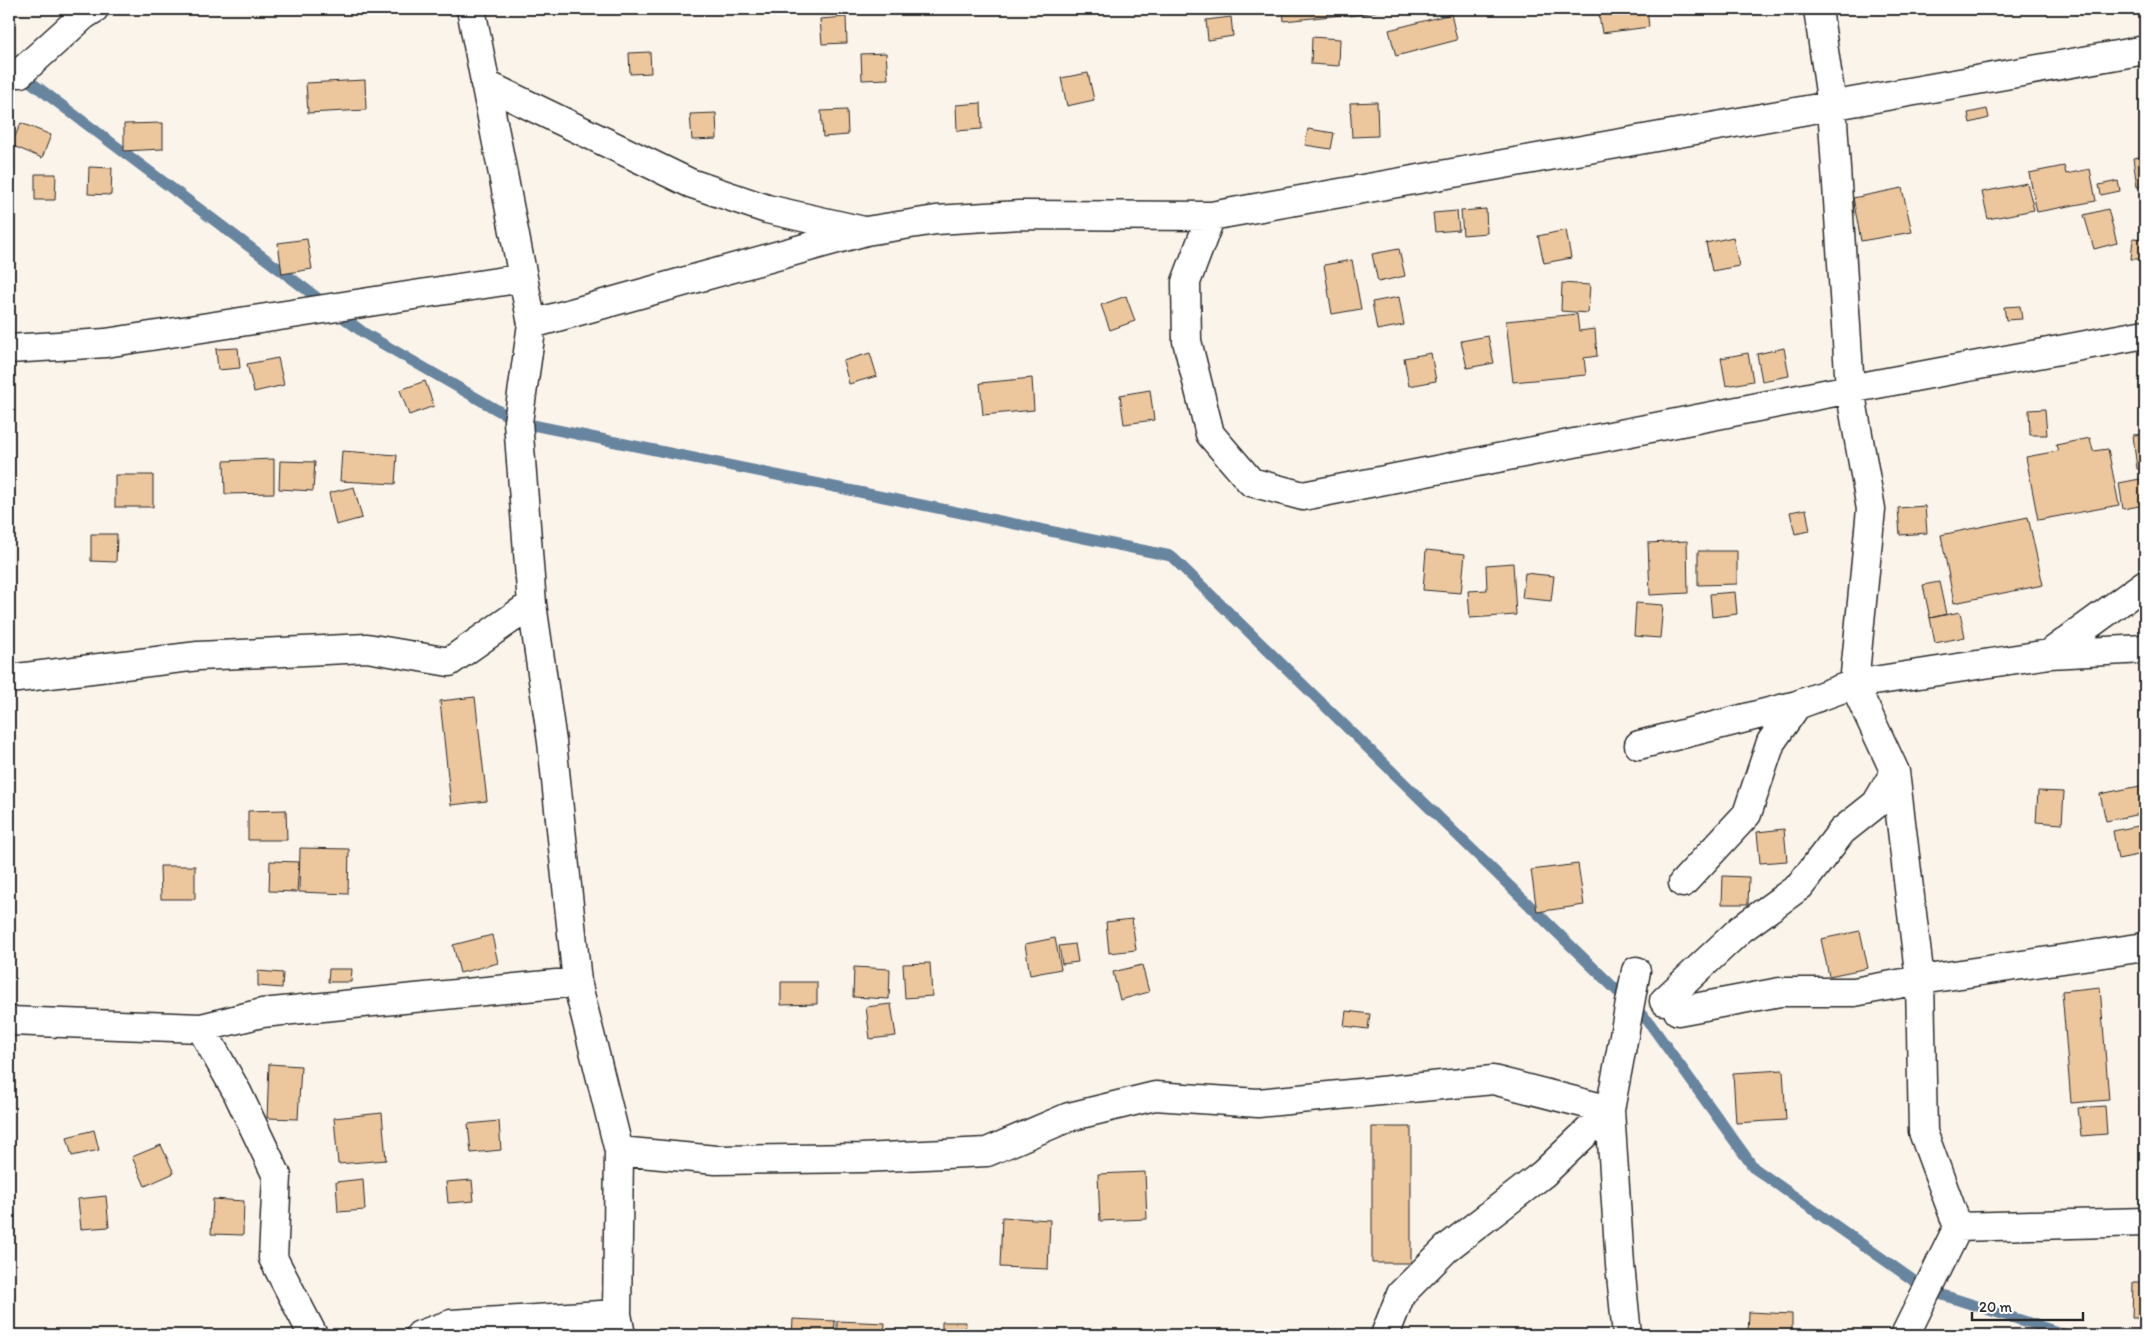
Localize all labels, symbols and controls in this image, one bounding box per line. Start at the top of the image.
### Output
scale bar [1972,1289,2083,1321]
text: 20 m [1979,1298,2013,1316]

